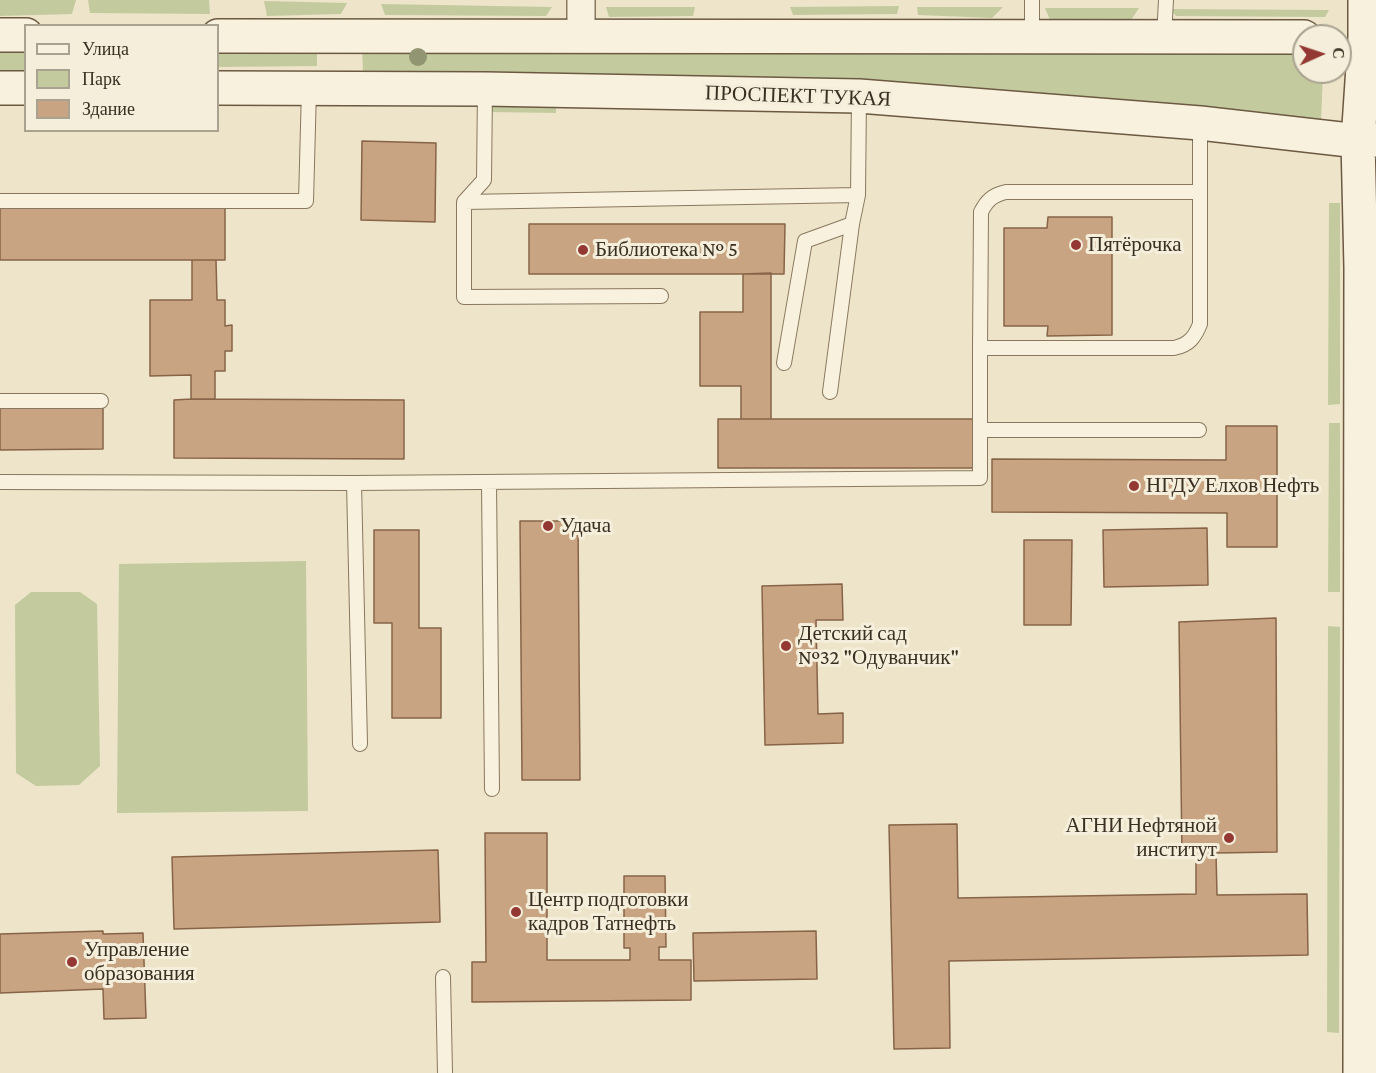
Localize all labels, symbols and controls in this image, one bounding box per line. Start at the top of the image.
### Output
legend [24,24,219,132]
north arrow [1292,24,1352,84]
text: Улица [82,39,129,59]
text: С [1330,47,1347,59]
text: Парк [82,69,121,89]
street label: ПРОСПЕКТ ТУКАЯ [705,80,891,112]
text: Здание [82,99,135,119]
place label: Пятёрочка [1088,232,1182,258]
place label: Библиотека № 5 [595,237,738,263]
marker: Пятёрочка [1069,238,1083,252]
marker: Библиотека № 5 [576,243,590,257]
place label: НГДУ Елхов Нефть [1146,473,1319,499]
marker: НГДУ Елхов Нефть [1127,479,1141,493]
place label: Удача [560,513,611,539]
marker: Удача [541,519,555,533]
place label: Детский сад №32 "Одуванчик" [798,621,959,671]
marker: Детский сад №32 "Одуванчик" [779,639,793,653]
place label: АГНИ Нефтяной институт [1066,813,1217,863]
marker: АГНИ Нефтяной институт [1222,831,1236,845]
place label: Центр подготовки кадров Татнефть [528,887,688,937]
marker: Центр подготовки кадров Татнефть [509,905,523,919]
place label: Управление образования [84,937,195,987]
marker: Управление образования [65,955,79,969]

